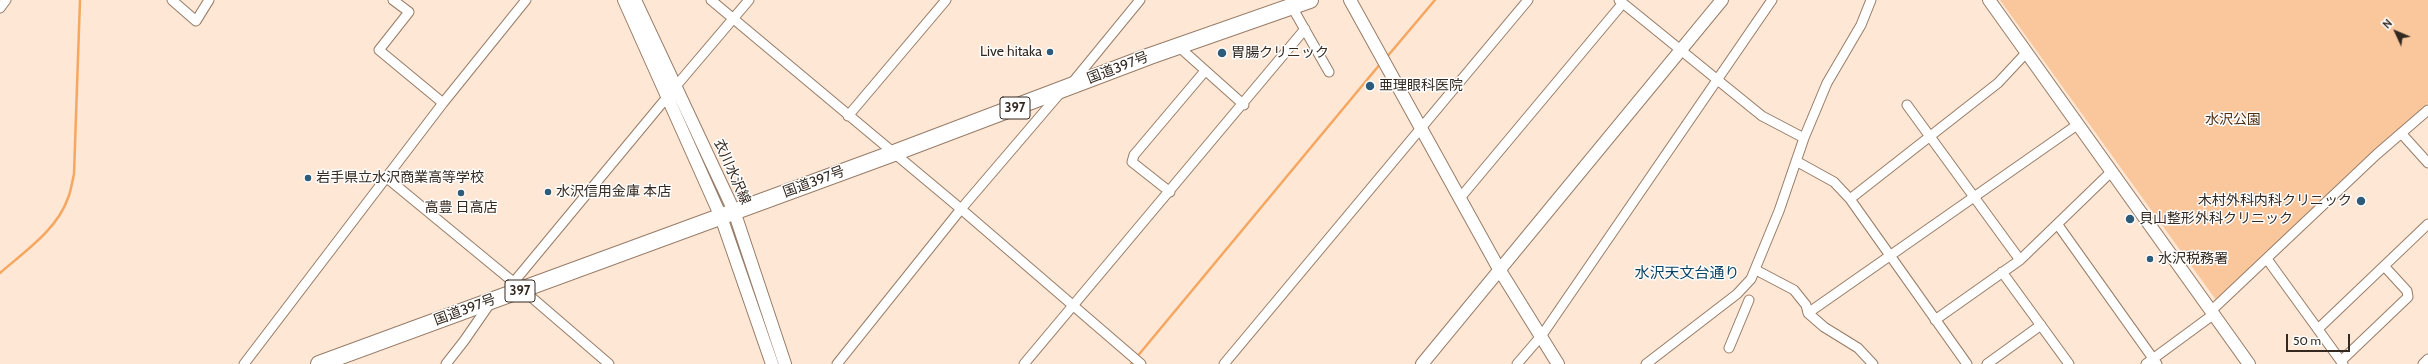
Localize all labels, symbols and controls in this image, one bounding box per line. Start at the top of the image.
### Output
north arrow [2376,12,2416,52]
text: N [2380,16,2395,31]
place label: Live hitaka [980,44,1042,60]
place label: 胃腸クリニック [1231,45,1329,61]
marker: Live hitaka [1045,47,1055,57]
marker: 胃腸クリニック [1216,47,1228,59]
street label: 国道397号 [1085,49,1151,87]
place label: 亜理眼科医院 [1379,78,1463,94]
marker: 亜理眼科医院 [1364,80,1376,92]
road number: 397 [1000,97,1030,119]
park label: 水沢公園 [2205,112,2261,128]
street label: 衣川水沢線 [710,137,754,207]
street label: 国道397号 [781,163,847,201]
place label: 岩手県立水沢商業高等学校 [316,170,484,186]
marker: 岩手県立水沢商業高等学校 [303,173,313,183]
place label: 水沢信用金庫 本店 [556,184,671,200]
marker: 水沢信用金庫 本店 [543,187,553,197]
marker: 高豊 日高店 [456,188,466,198]
place label: 木村外科内科クリニック [2198,193,2352,209]
marker: 木村外科内科クリニック [2355,195,2367,207]
place label: 高豊 日高店 [424,200,498,216]
place label: 貝山整形外科クリニック [2139,211,2293,227]
marker: 貝山整形外科クリニック [2124,213,2136,225]
place label: 水沢税務署 [2158,251,2228,267]
marker: 水沢税務署 [2145,254,2155,264]
district label: 水沢天文台通り [1635,265,1739,283]
road number: 397 [505,280,535,302]
street label: 国道397号 [432,291,498,329]
scale bar [2288,326,2352,352]
text: 50 m [2293,333,2321,348]

